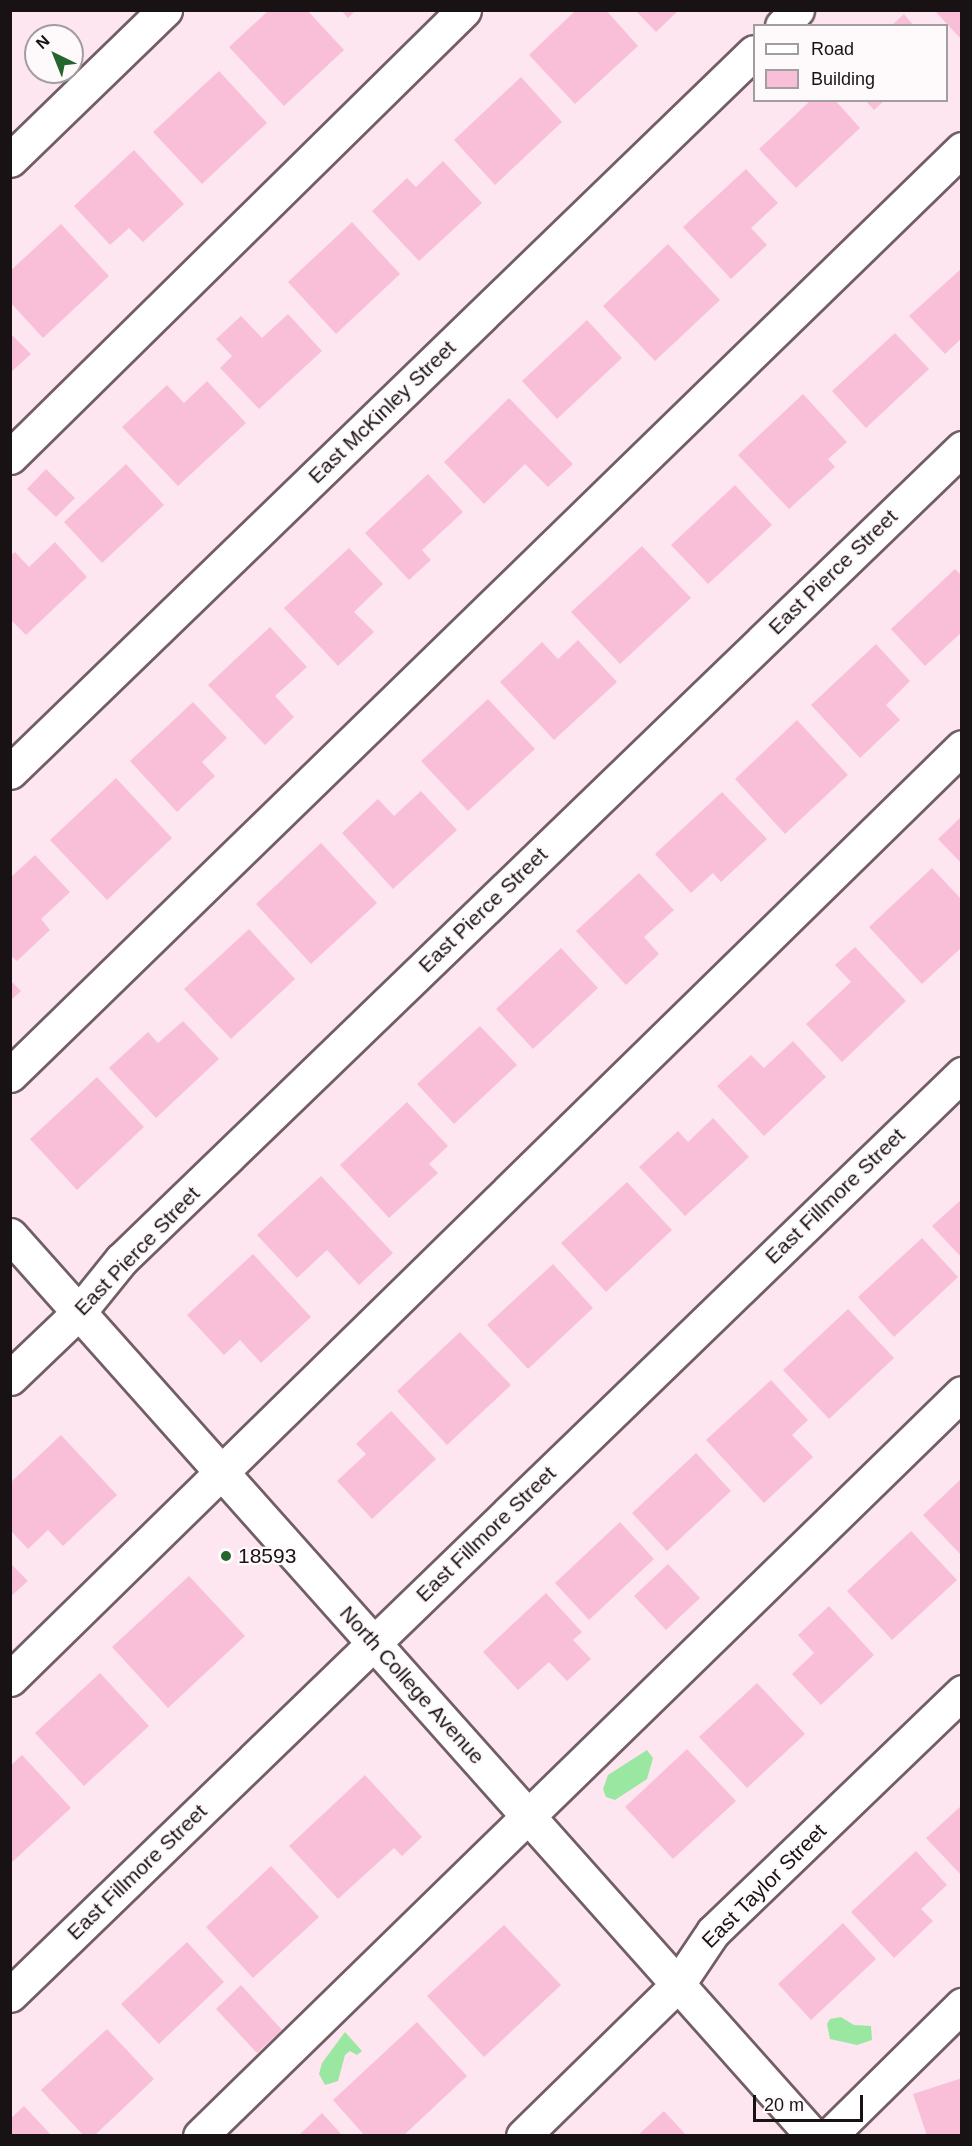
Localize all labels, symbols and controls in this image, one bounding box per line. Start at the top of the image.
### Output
north arrow [24,24,84,84]
legend [753,24,948,102]
text: N [33,32,53,52]
text: Road [811,39,854,59]
text: Building [811,69,875,89]
street label: East McKinley Street [303,335,461,489]
street label: East Pierce Street [763,504,903,640]
street label: East Pierce Street [413,842,553,978]
street label: East Fillmore Street [760,1123,910,1269]
street label: East Pierce Street [69,1181,205,1321]
street label: East Fillmore Street [411,1461,561,1607]
place label: 18593 [238,1543,296,1569]
marker: 18593 [219,1549,233,1563]
street label: North College Avenue [334,1600,490,1770]
street label: East Fillmore Street [62,1799,212,1945]
street label: East Taylor Street [696,1818,832,1954]
scale bar [756,2083,866,2121]
text: 20 m [764,2095,804,2115]

